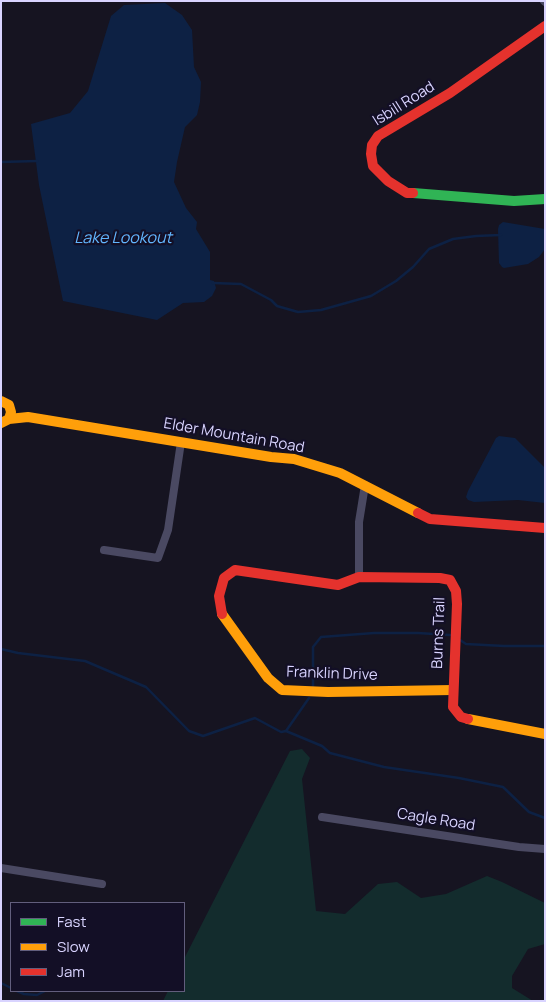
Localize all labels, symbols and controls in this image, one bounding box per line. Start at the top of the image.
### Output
street label: Isbill Road [370,78,438,130]
water label: Lake Lookout [74,229,172,249]
street label: Elder Mountain Road [162,415,306,457]
street label: Burns Trail [429,597,449,669]
street label: Franklin Drive [286,663,378,685]
street label: Cagle Road [396,805,476,835]
legend [10,902,185,992]
text: Fast [57,911,86,932]
text: Slow [57,936,90,957]
text: Jam [57,961,85,982]

